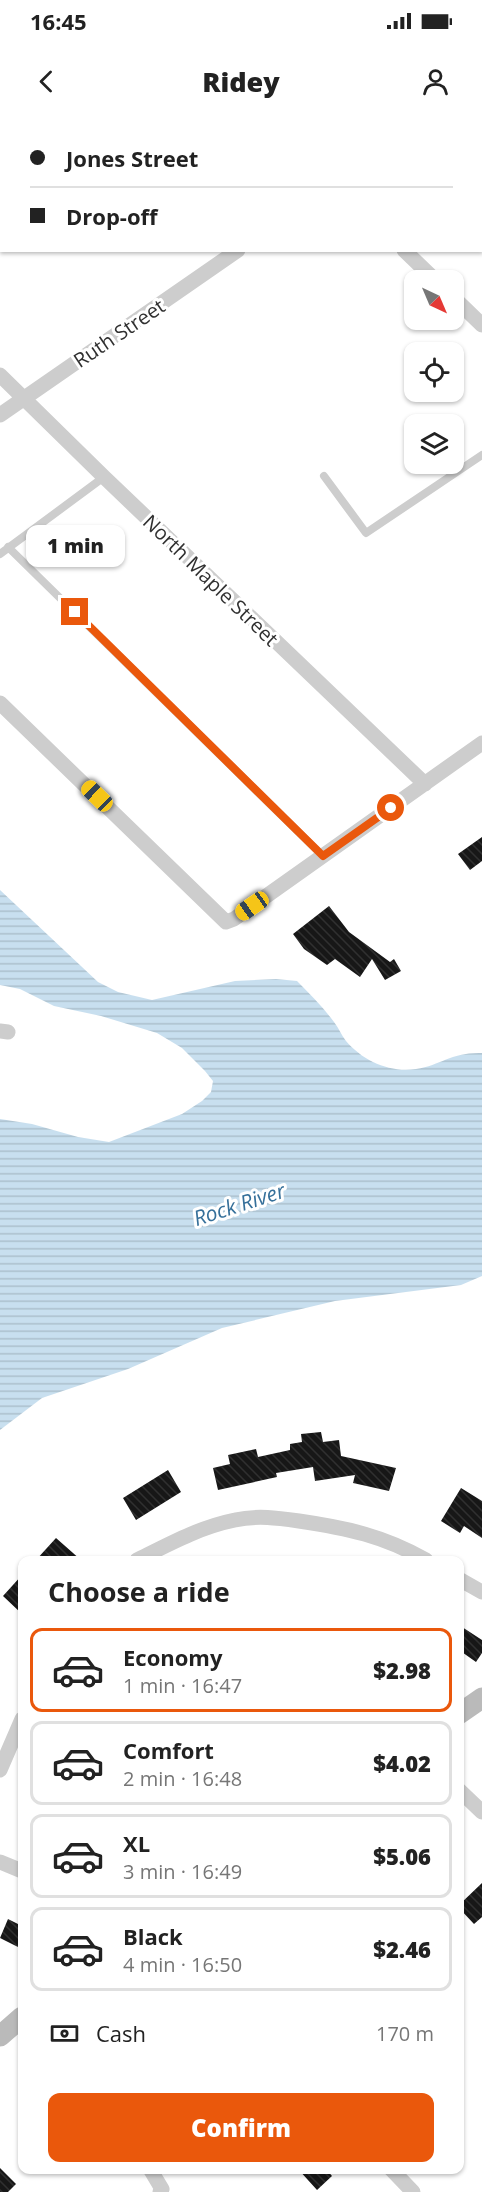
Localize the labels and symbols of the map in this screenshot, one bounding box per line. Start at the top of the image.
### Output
north arrow [404,270,464,330]
street label: Ruth Street [68,292,170,374]
street label: North Maple Street [137,508,285,652]
callout: 1 min [26,525,124,567]
route end [61,598,88,625]
car [78,777,116,815]
route start [377,794,404,821]
car [232,888,272,924]
water label: Rock River [190,1176,289,1232]

